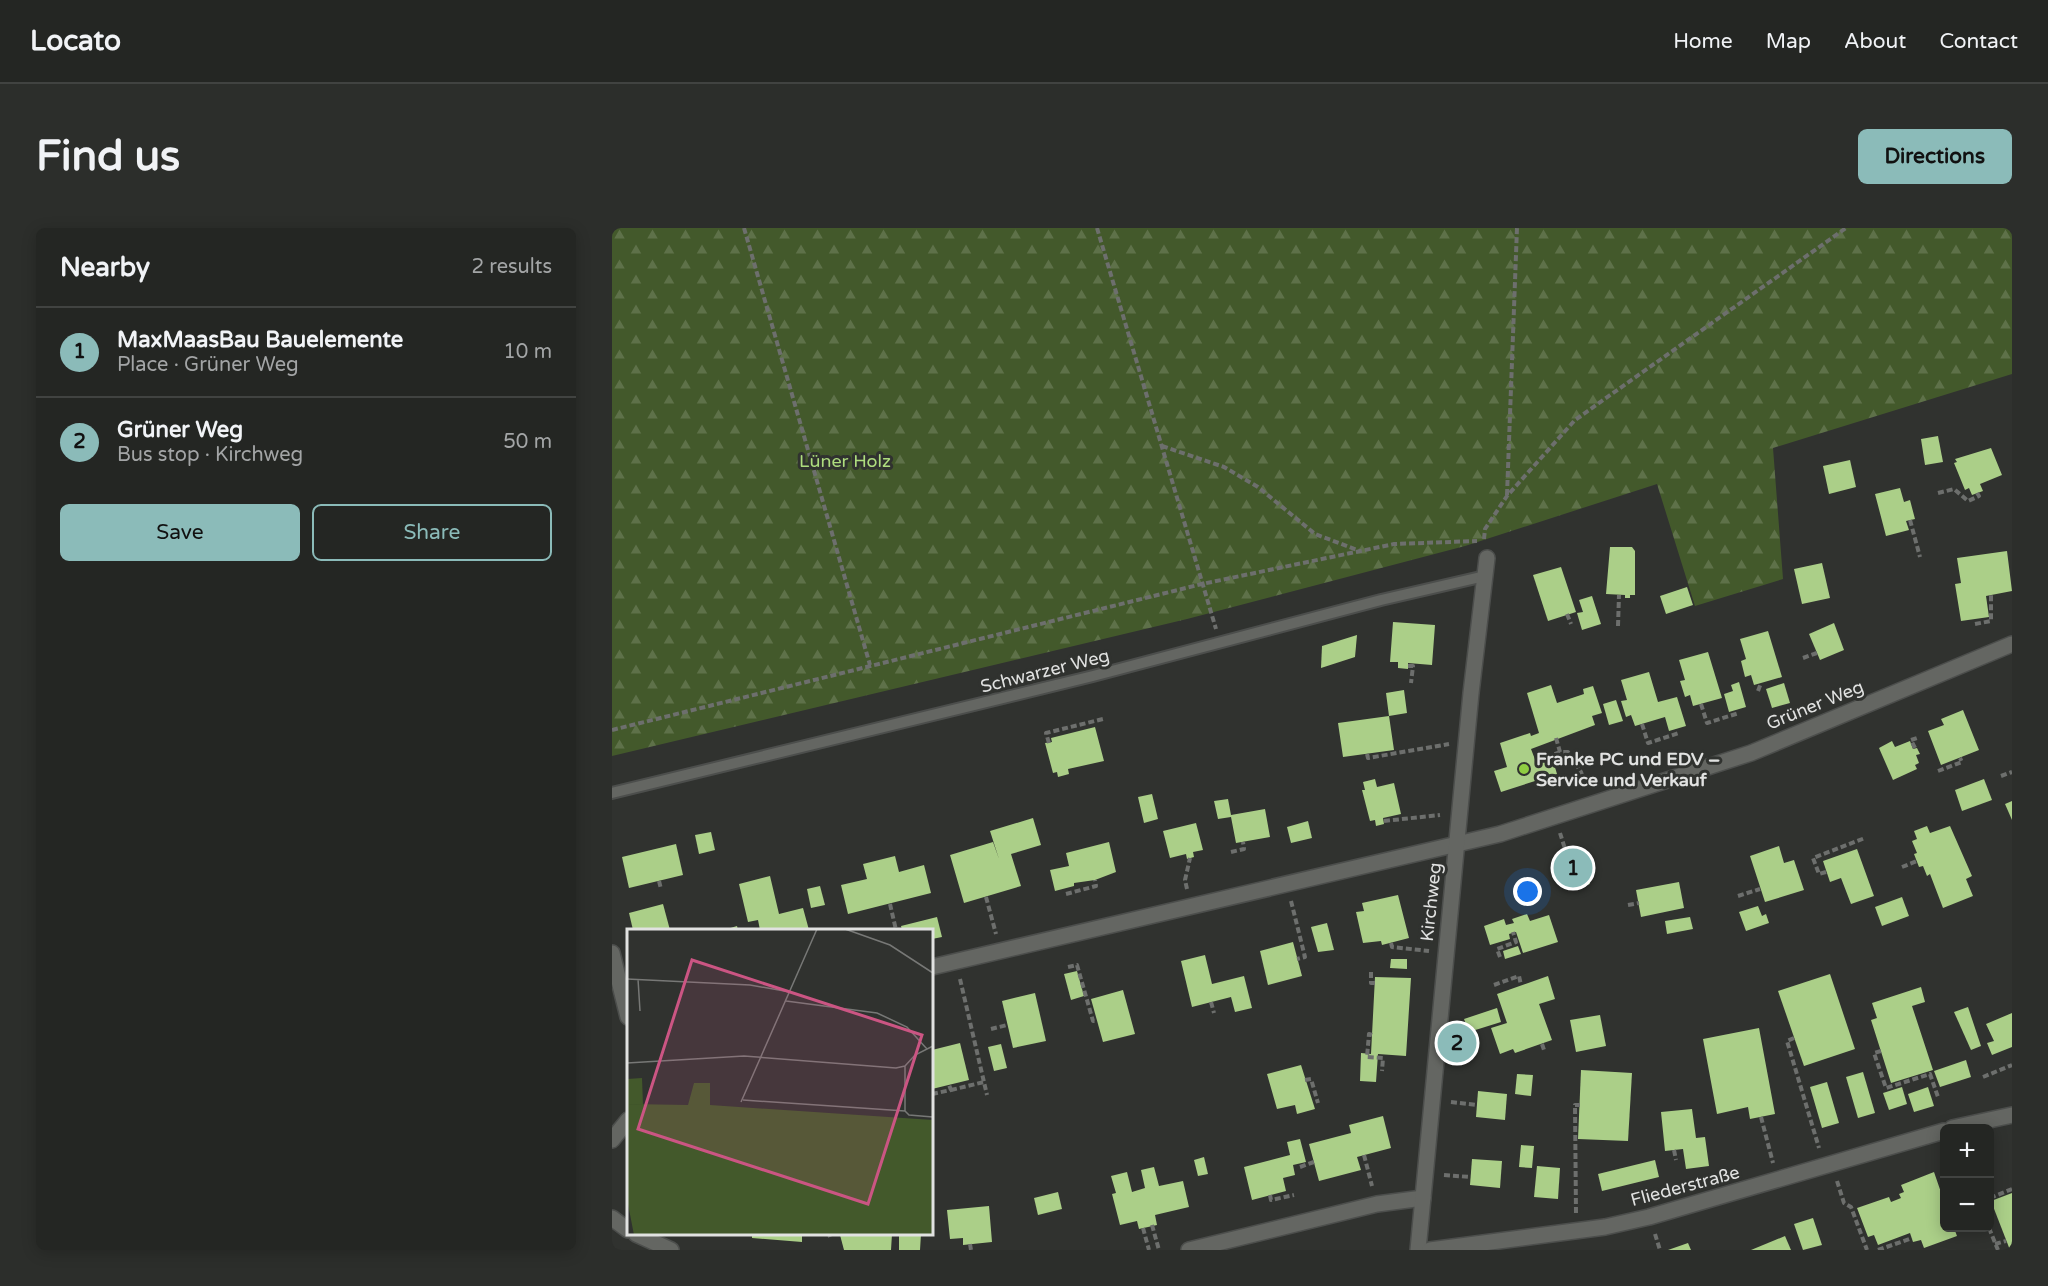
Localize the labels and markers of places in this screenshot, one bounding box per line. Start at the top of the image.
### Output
place label: Franke PC und EDV – Service und Verkauf [1536,748,1720,791]
marker: Franke PC und EDV – Service und Verkauf [1517,762,1531,776]
pin: 1 [1554,846,1592,890]
pin: 2 [1438,1020,1476,1066]

